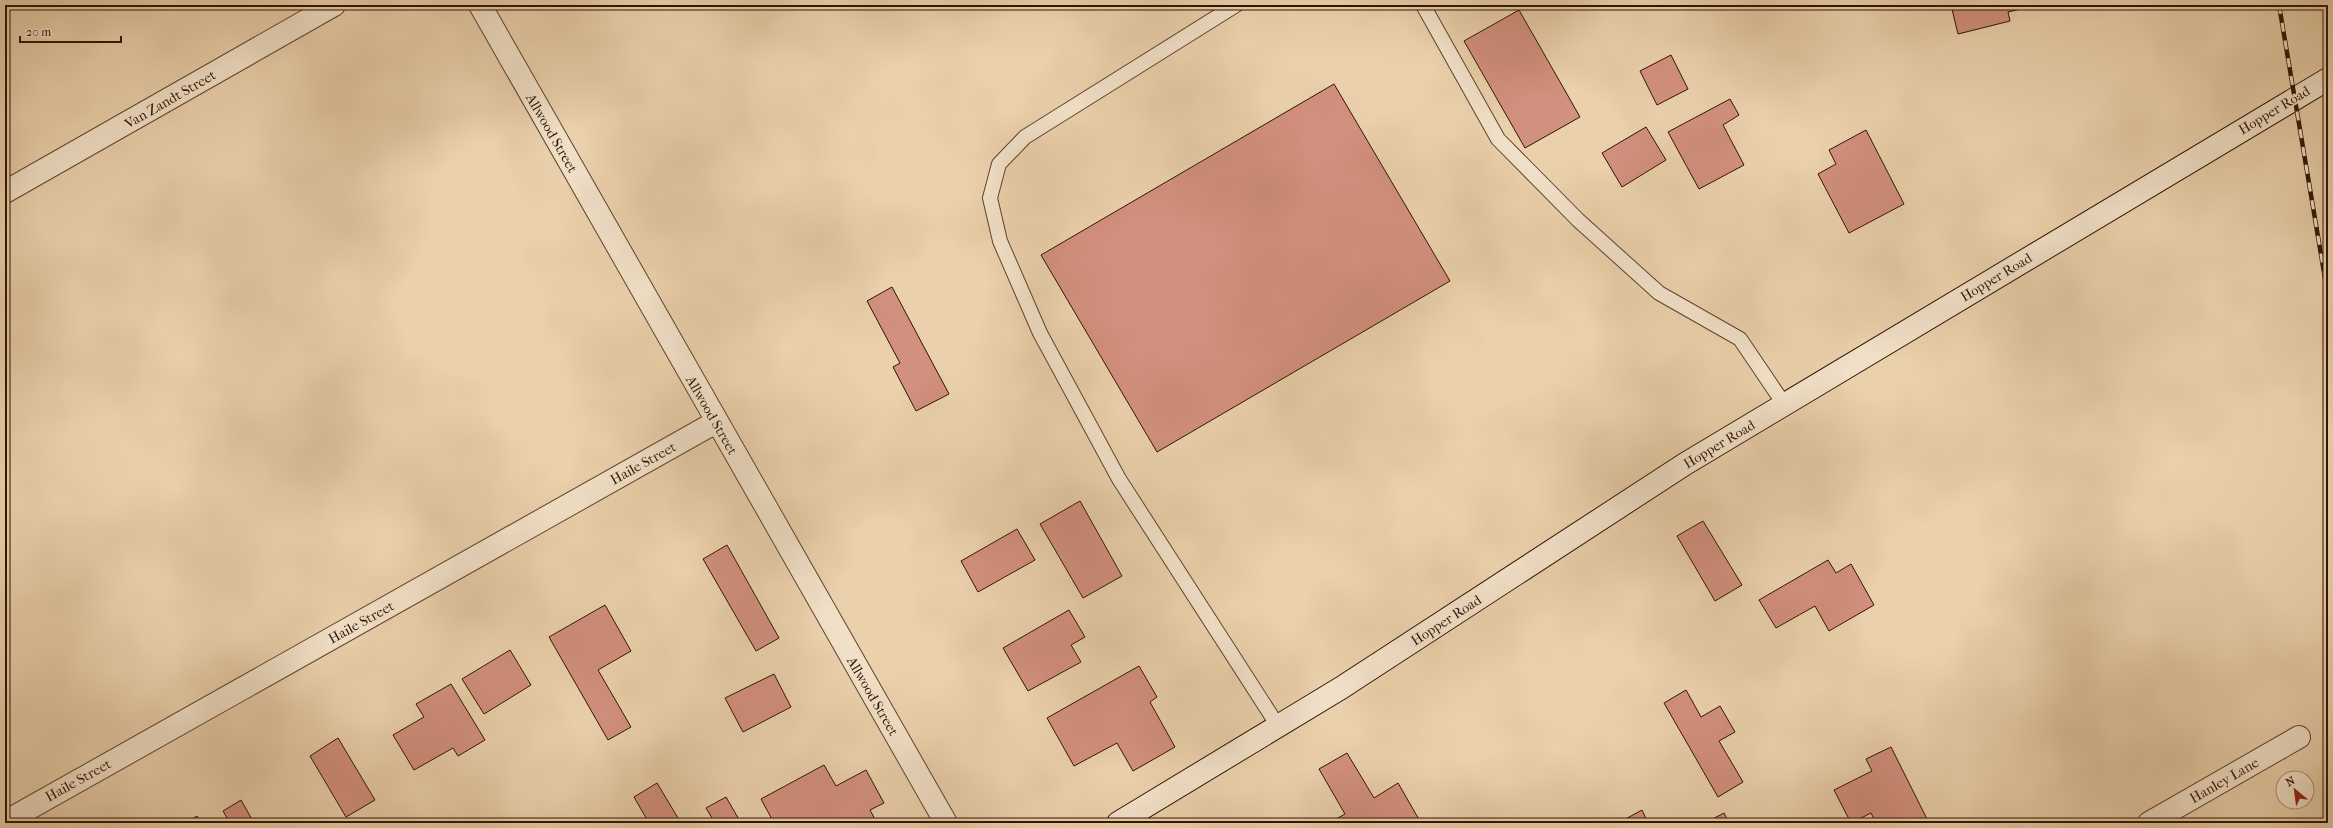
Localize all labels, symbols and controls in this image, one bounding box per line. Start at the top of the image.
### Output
scale bar [20,18,121,44]
text: 20 m [26,25,51,39]
street label: Van Zandt Street [121,66,219,133]
street label: Hopper Road [2235,82,2313,138]
street label: Allwood Street [522,90,581,176]
street label: Hopper Road [1957,249,2035,305]
street label: Allwood Street [682,372,741,458]
street label: Hopper Road [1680,416,1758,472]
street label: Haile Street [607,438,679,488]
street label: Hopper Road [1408,591,1485,649]
street label: Haile Street [325,597,397,647]
street label: Allwood Street [843,653,902,739]
street label: Hanley Lane [2187,754,2262,807]
street label: Haile Street [42,755,114,805]
north arrow [2275,770,2315,810]
text: N [2284,774,2298,789]

